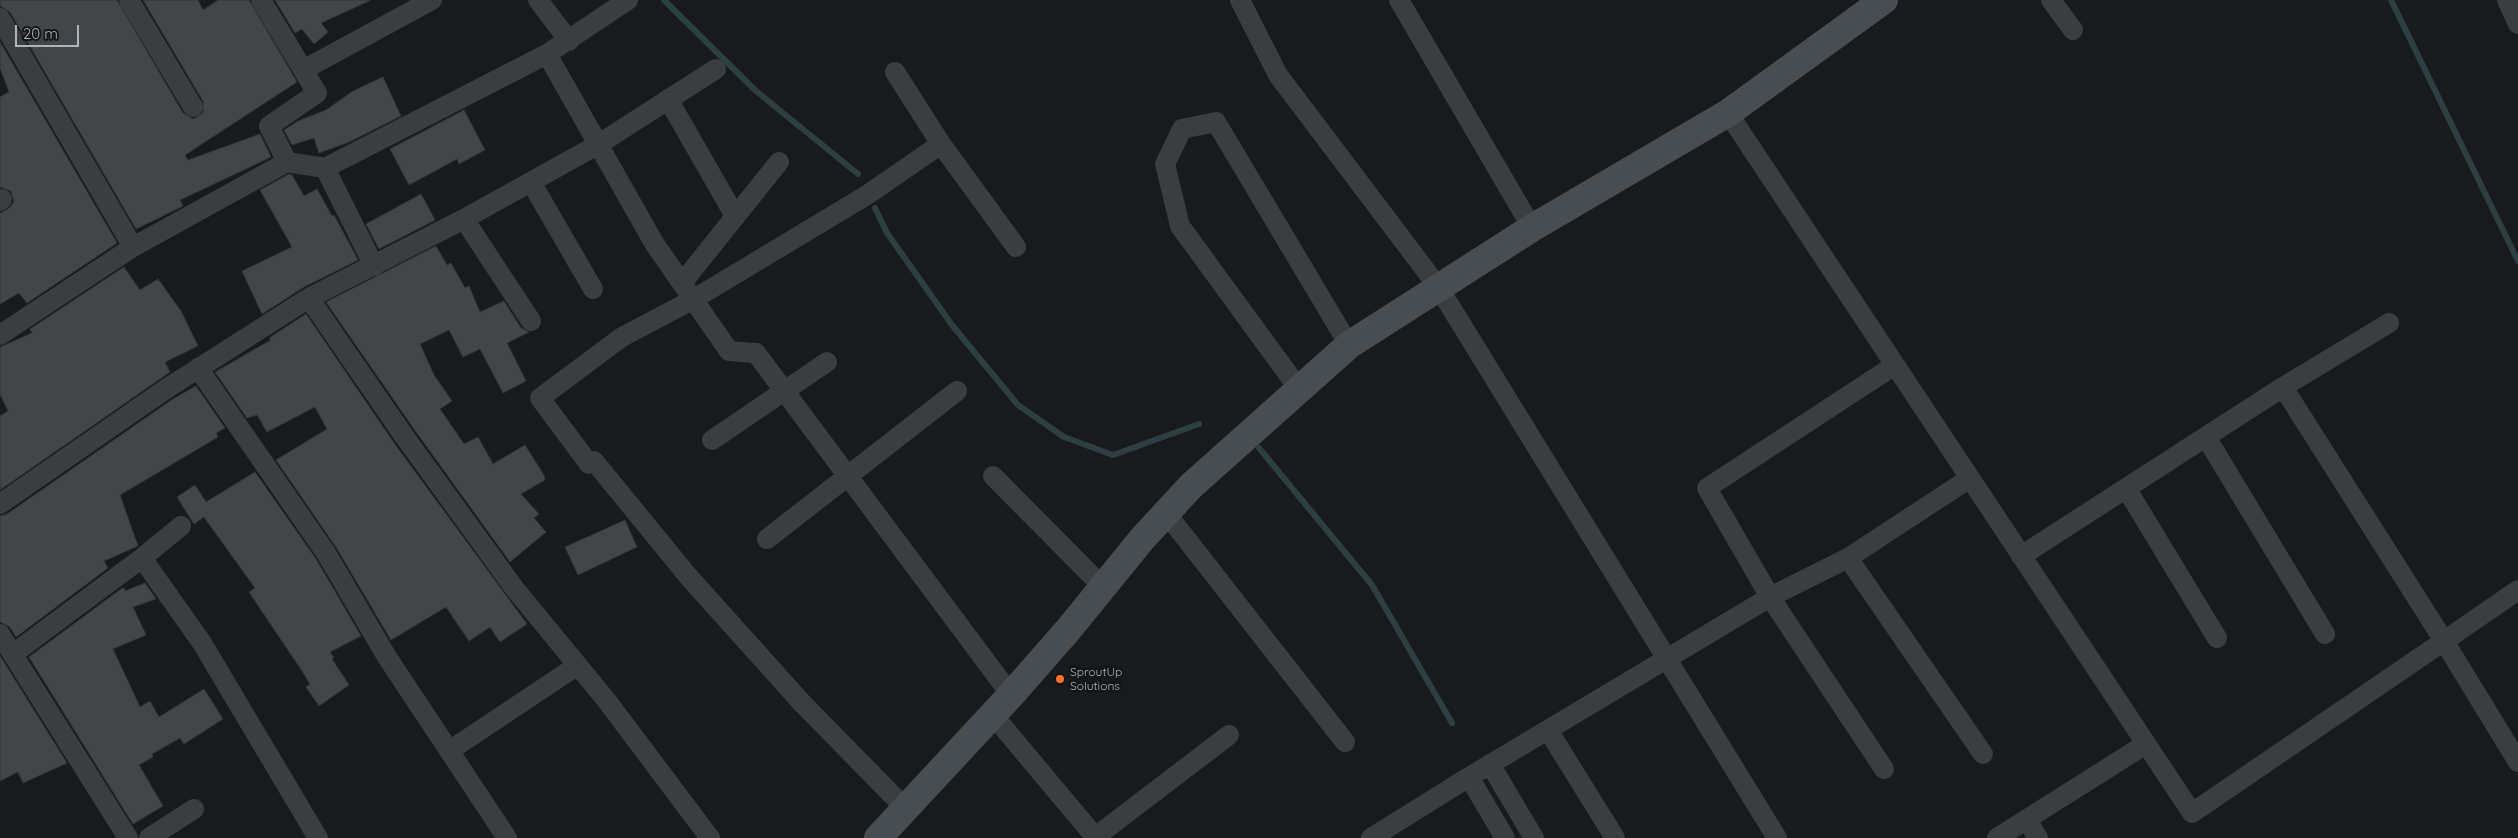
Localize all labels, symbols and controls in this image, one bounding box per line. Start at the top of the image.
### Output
scale bar [18,15,81,47]
text: 20 m [23,24,58,43]
place label: SproutUp Solutions [1070,665,1122,693]
marker: SproutUp Solutions [1054,673,1066,685]

